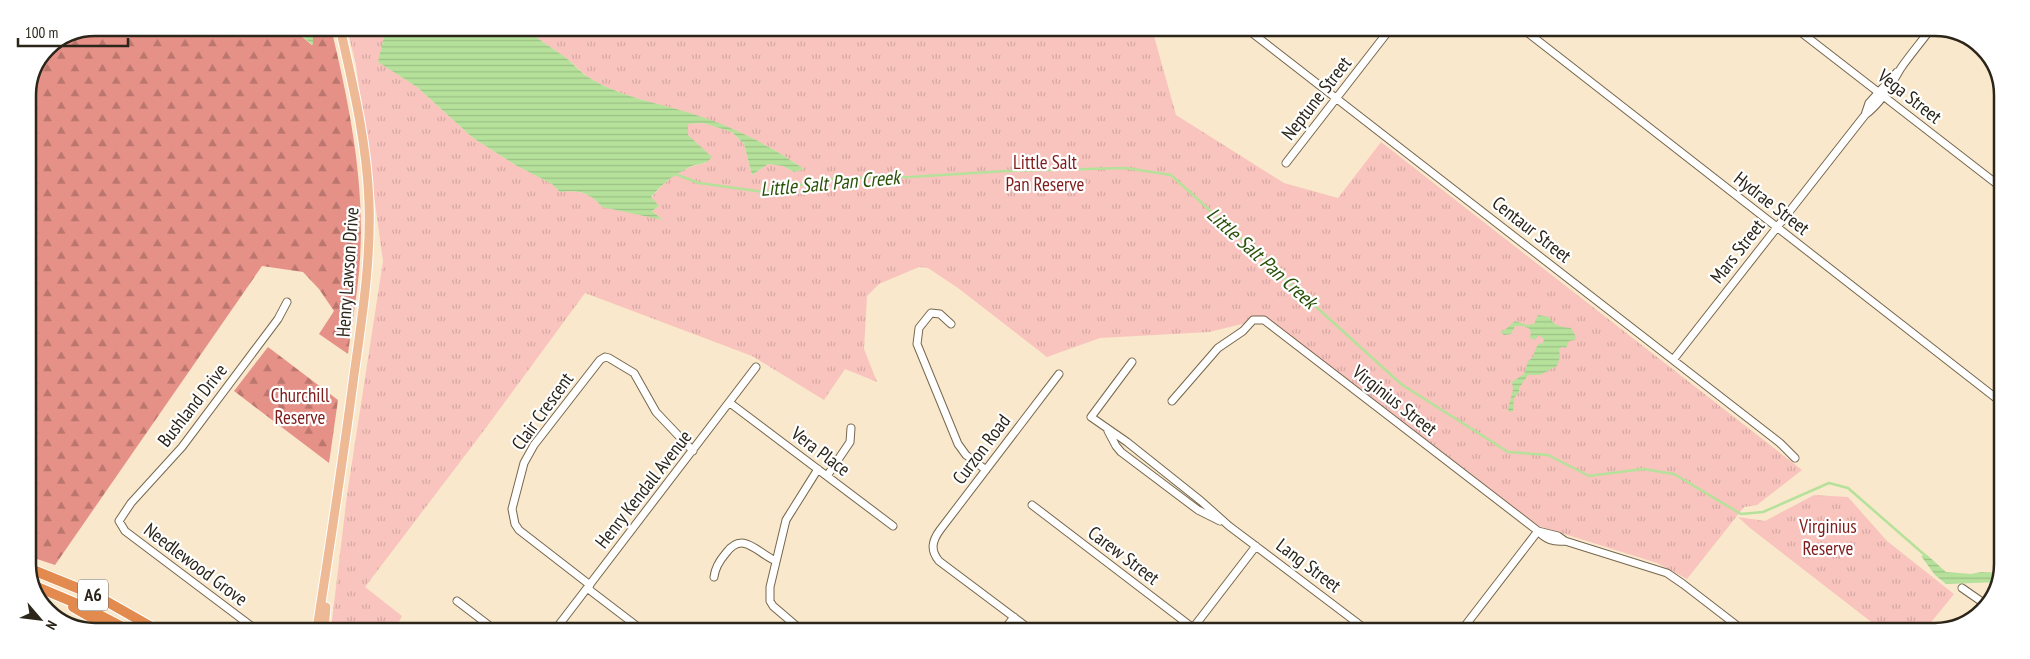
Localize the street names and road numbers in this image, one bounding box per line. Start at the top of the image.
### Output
street label: Neptune Street [1276,51,1357,145]
street label: Vega Street [1872,63,1947,129]
street label: Hydrae Street [1729,166,1815,241]
street label: Centaur Street [1488,191,1577,268]
street label: Henry Lawson Drive [330,206,364,338]
street label: Mars Street [1705,214,1770,288]
street label: Bushland Drive [152,358,232,451]
street label: Virginius Street [1347,359,1443,441]
street label: Clair Crescent [506,367,579,454]
street label: Curzon Road [947,409,1015,489]
street label: Vera Place [786,421,855,481]
street label: Henry Kendall Avenue [589,425,697,553]
street label: Needlewood Grove [139,517,253,611]
street label: Carew Street [1084,520,1165,590]
street label: Lang Street [1272,533,1347,598]
road number: A6 [78,580,108,610]

